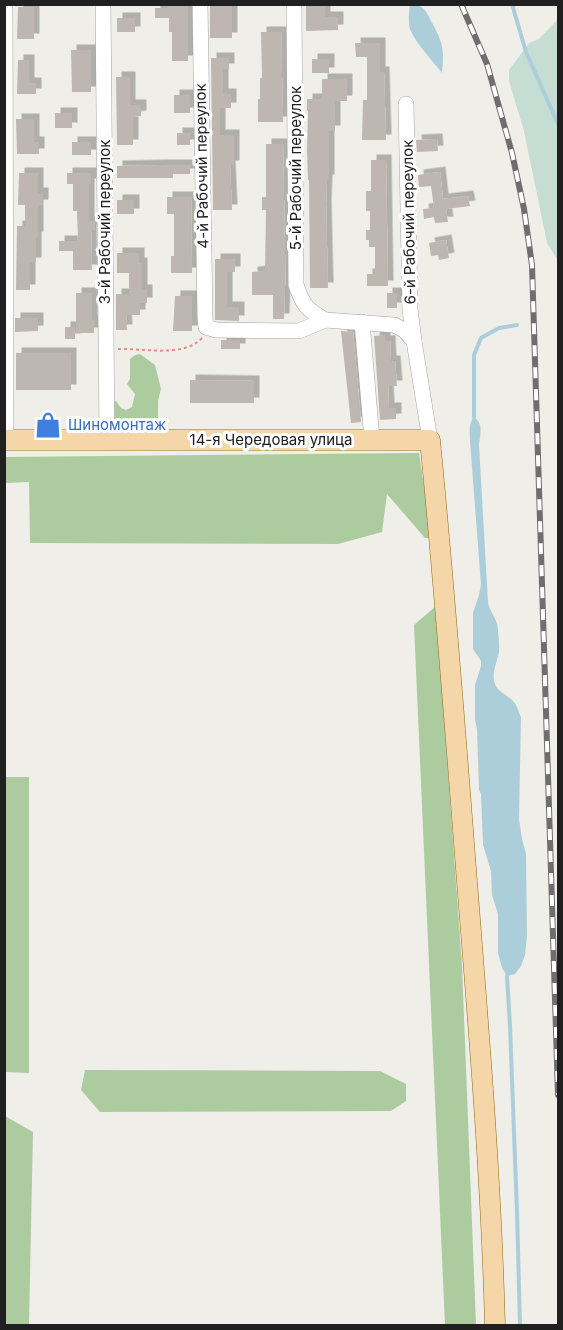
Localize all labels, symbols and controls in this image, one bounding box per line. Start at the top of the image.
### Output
street label: 4-й Рабочий переулок [191,83,212,249]
street label: 5-й Рабочий переулок [286,86,305,250]
street label: 3-й Рабочий переулок [95,140,114,304]
street label: 6-й Рабочий переулок [398,140,419,304]
shop icon: Шиномонтаж [33,410,63,440]
place label: Шиномонтаж [68,415,166,434]
street label: 14-я Чередовая улица [190,430,352,449]

